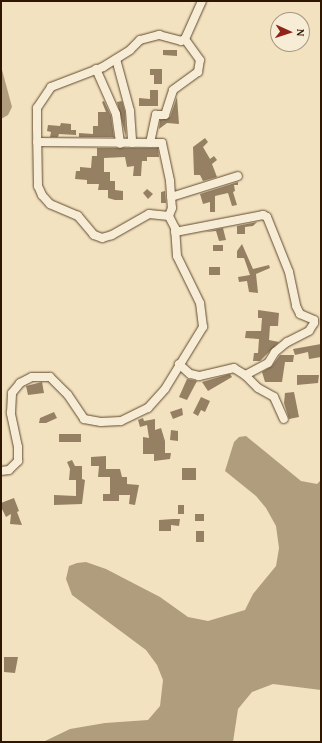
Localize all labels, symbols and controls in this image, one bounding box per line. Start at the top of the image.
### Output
north arrow [270,12,310,52]
text: N [293,28,309,37]

